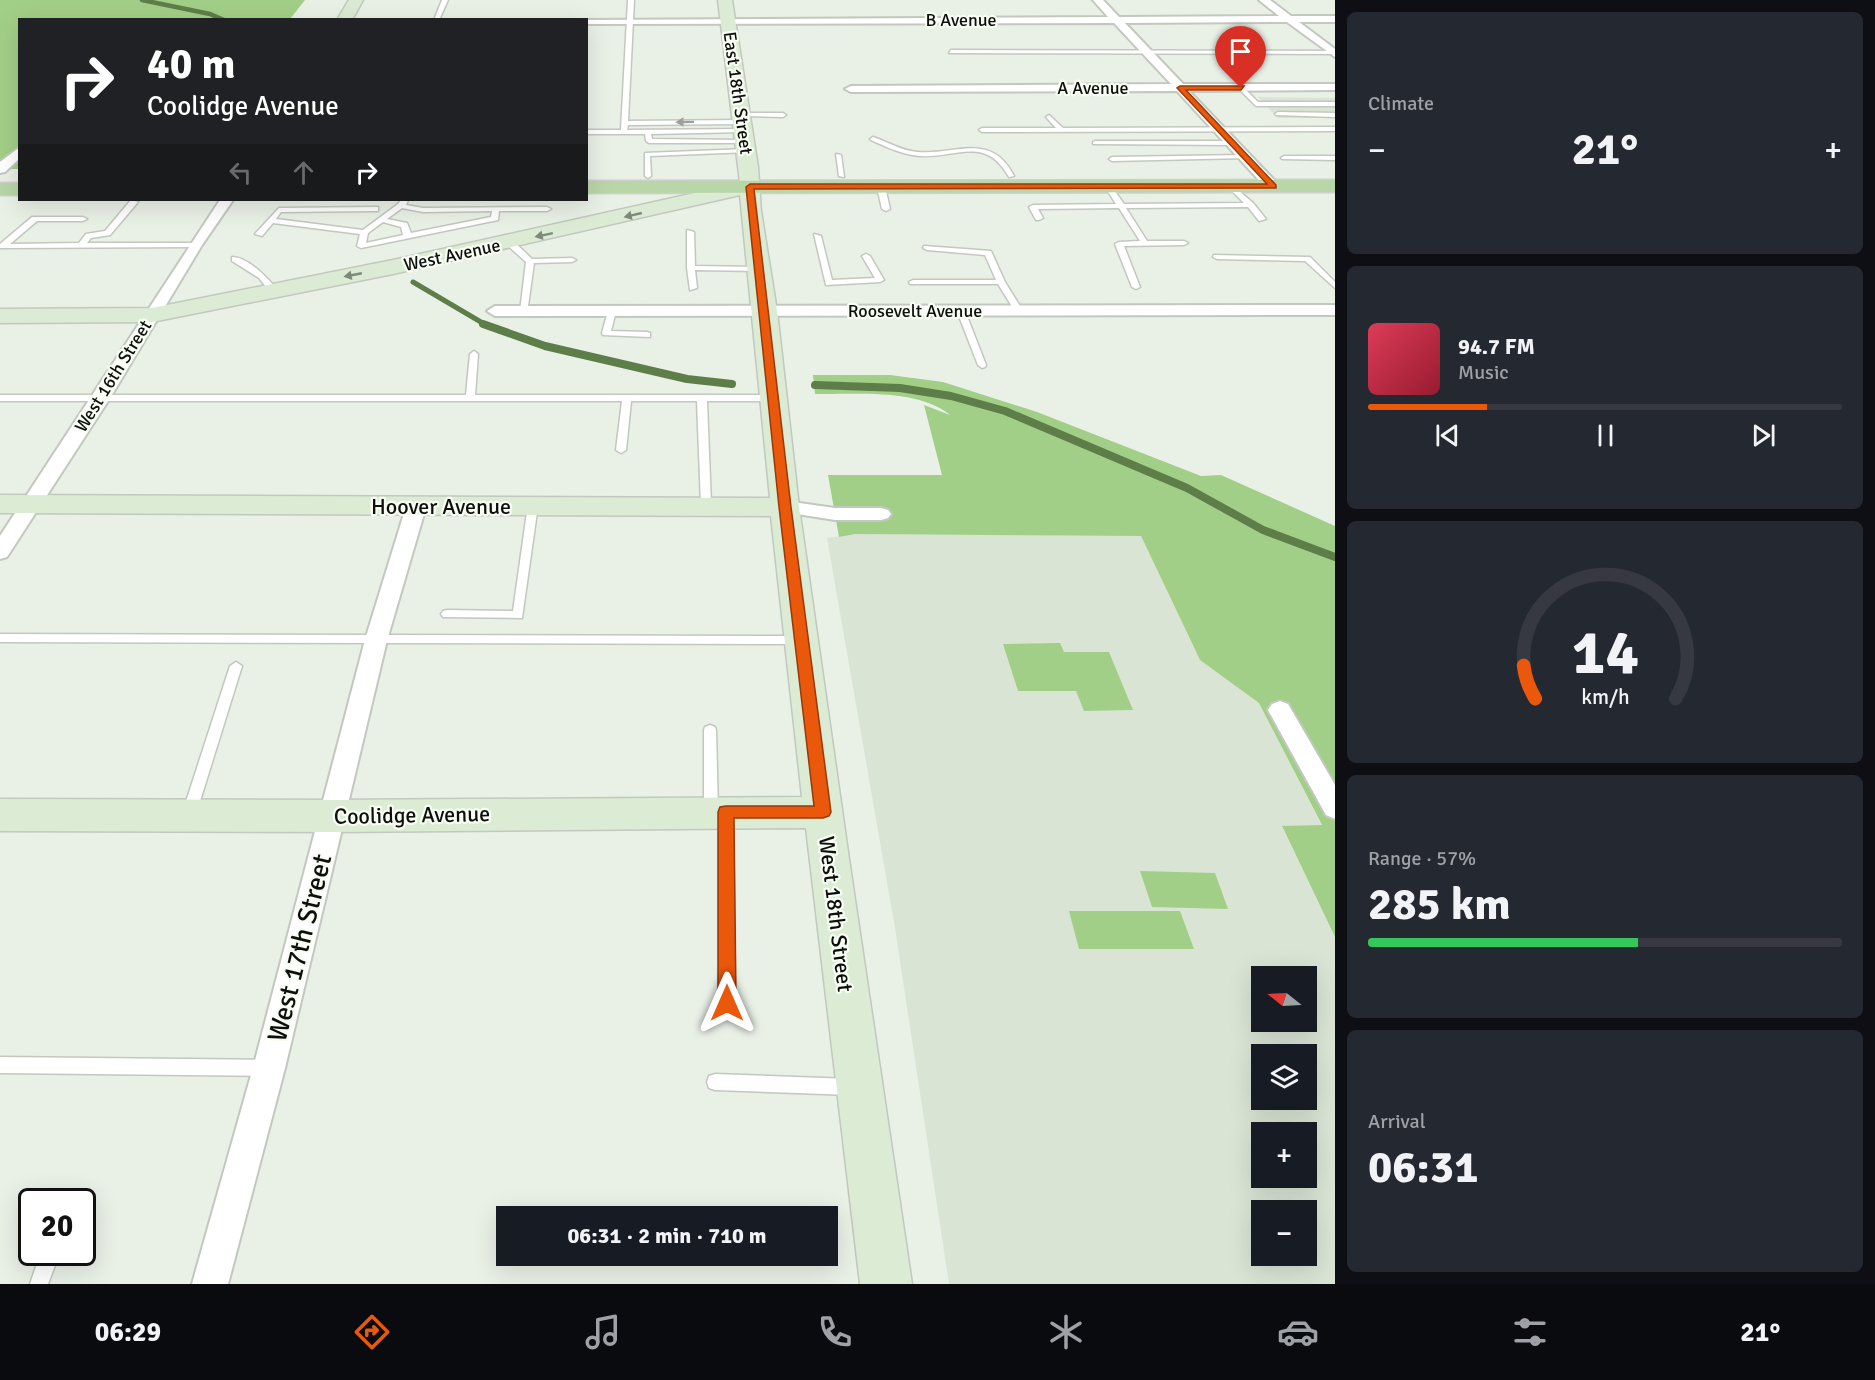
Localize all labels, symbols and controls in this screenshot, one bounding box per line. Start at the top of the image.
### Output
street label: B Avenue [925,9,997,31]
pin [1215,26,1266,88]
street label: East 18th Street [718,30,758,156]
icon: arrive [1224,35,1257,68]
text: 40 m [147,39,236,90]
icon: right [48,42,126,120]
street label: A Avenue [1057,77,1129,99]
text: Coolidge Avenue [147,90,339,123]
text: Climate [1368,91,1434,116]
one-way arrow [675,117,694,127]
text: 21° [1572,122,1638,177]
text: − [1368,130,1386,171]
text: + [1824,130,1842,171]
icon: left [224,156,257,189]
icon: ahead [287,156,320,189]
icon: right [350,156,383,189]
one-way arrow [624,210,642,220]
one-way arrow [534,231,553,240]
street label: West Avenue [402,234,502,276]
one-way arrow [343,271,362,280]
street label: Roosevelt Avenue [848,300,982,322]
street label: West 16th Street [70,316,156,436]
text: 94.7 FM [1458,333,1535,360]
text: Music [1458,360,1509,385]
icon: previous [1431,419,1464,452]
icon: pause [1589,419,1622,452]
icon: next [1747,419,1780,452]
street label: Hoover Avenue [371,493,511,520]
text: 14 [1571,614,1639,691]
text: km/h [1581,684,1629,710]
street label: Coolidge Avenue [334,800,490,830]
street label: West 18th Street [813,835,859,994]
text: Range · 57% [1368,846,1476,871]
street label: West 17th Street [261,851,339,1045]
text: 285 km [1368,877,1511,932]
north arrow [1251,966,1317,1032]
map controls [1251,966,1317,1266]
position arrow [695,971,759,1035]
button: layers [1251,1044,1317,1110]
text: Arrival [1368,1109,1426,1134]
button: + [1251,1122,1317,1188]
text: 06:31 [1368,1140,1478,1195]
speed limit sign: 20 [18,1188,96,1266]
button: − [1251,1200,1317,1266]
text: 06:31 · 2 min · 710 m [567,1222,767,1249]
icon: directions [351,1311,393,1353]
icon: music [582,1311,624,1353]
icon: phone [814,1311,856,1353]
icon: climate [1045,1311,1087,1353]
icon: car [1277,1311,1319,1353]
icon: filters [1509,1311,1551,1353]
text: 06:29 [95,1316,161,1349]
text: 21° [1740,1316,1780,1349]

